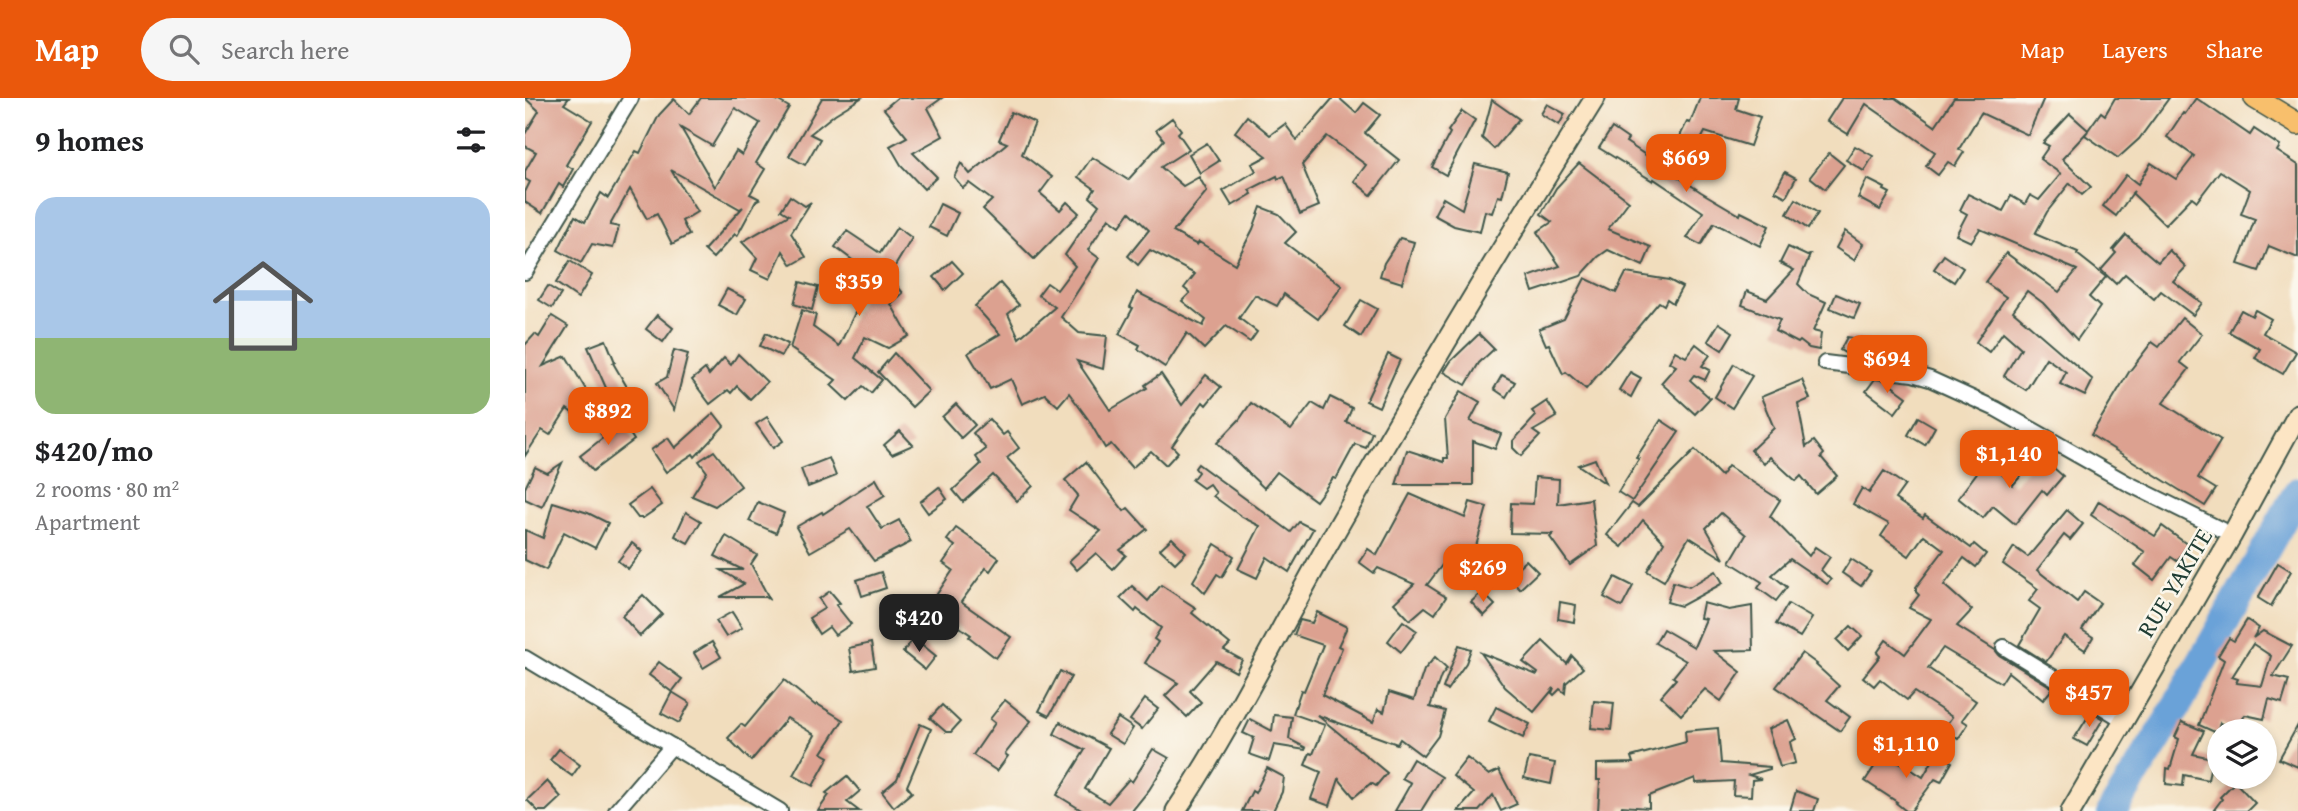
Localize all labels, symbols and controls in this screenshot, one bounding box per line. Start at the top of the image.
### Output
search box [141,18,631,81]
text: Map [35,25,99,73]
icon: search [165,30,203,68]
text: Search here [221,30,349,69]
text: Map [2021,32,2064,67]
text: Layers [2102,32,2168,67]
text: Share [2206,32,2263,67]
text: 9 homes [35,118,144,162]
icon: filters [452,121,490,159]
pin: $669 [1645,134,1727,194]
text: $669 [1662,140,1710,173]
icon: home [200,243,326,369]
pin: $359 [818,258,900,318]
text: $359 [835,264,883,297]
pin: $694 [1846,336,1928,395]
text: $694 [1863,341,1911,374]
pin: $892 [567,388,649,447]
text: $892 [584,393,632,426]
text: $420/mo [35,428,153,472]
pin: $1,140 [1952,430,2066,490]
text: $1,140 [1976,436,2042,469]
text: 2 rooms · 80 m² [35,472,179,505]
text: Apartment [35,505,140,538]
street label: RUE YAKITE [2128,522,2221,644]
pin: $269 [1442,545,1524,604]
text: $269 [1459,550,1507,583]
pin: $420 [878,594,960,654]
text: $420 [895,600,943,633]
pin: $457 [2048,670,2130,729]
text: $457 [2065,675,2113,708]
map controls [2207,719,2277,789]
button: layers [2207,719,2277,789]
pin: $1,110 [1849,720,1963,780]
text: $1,110 [1873,726,1939,759]

